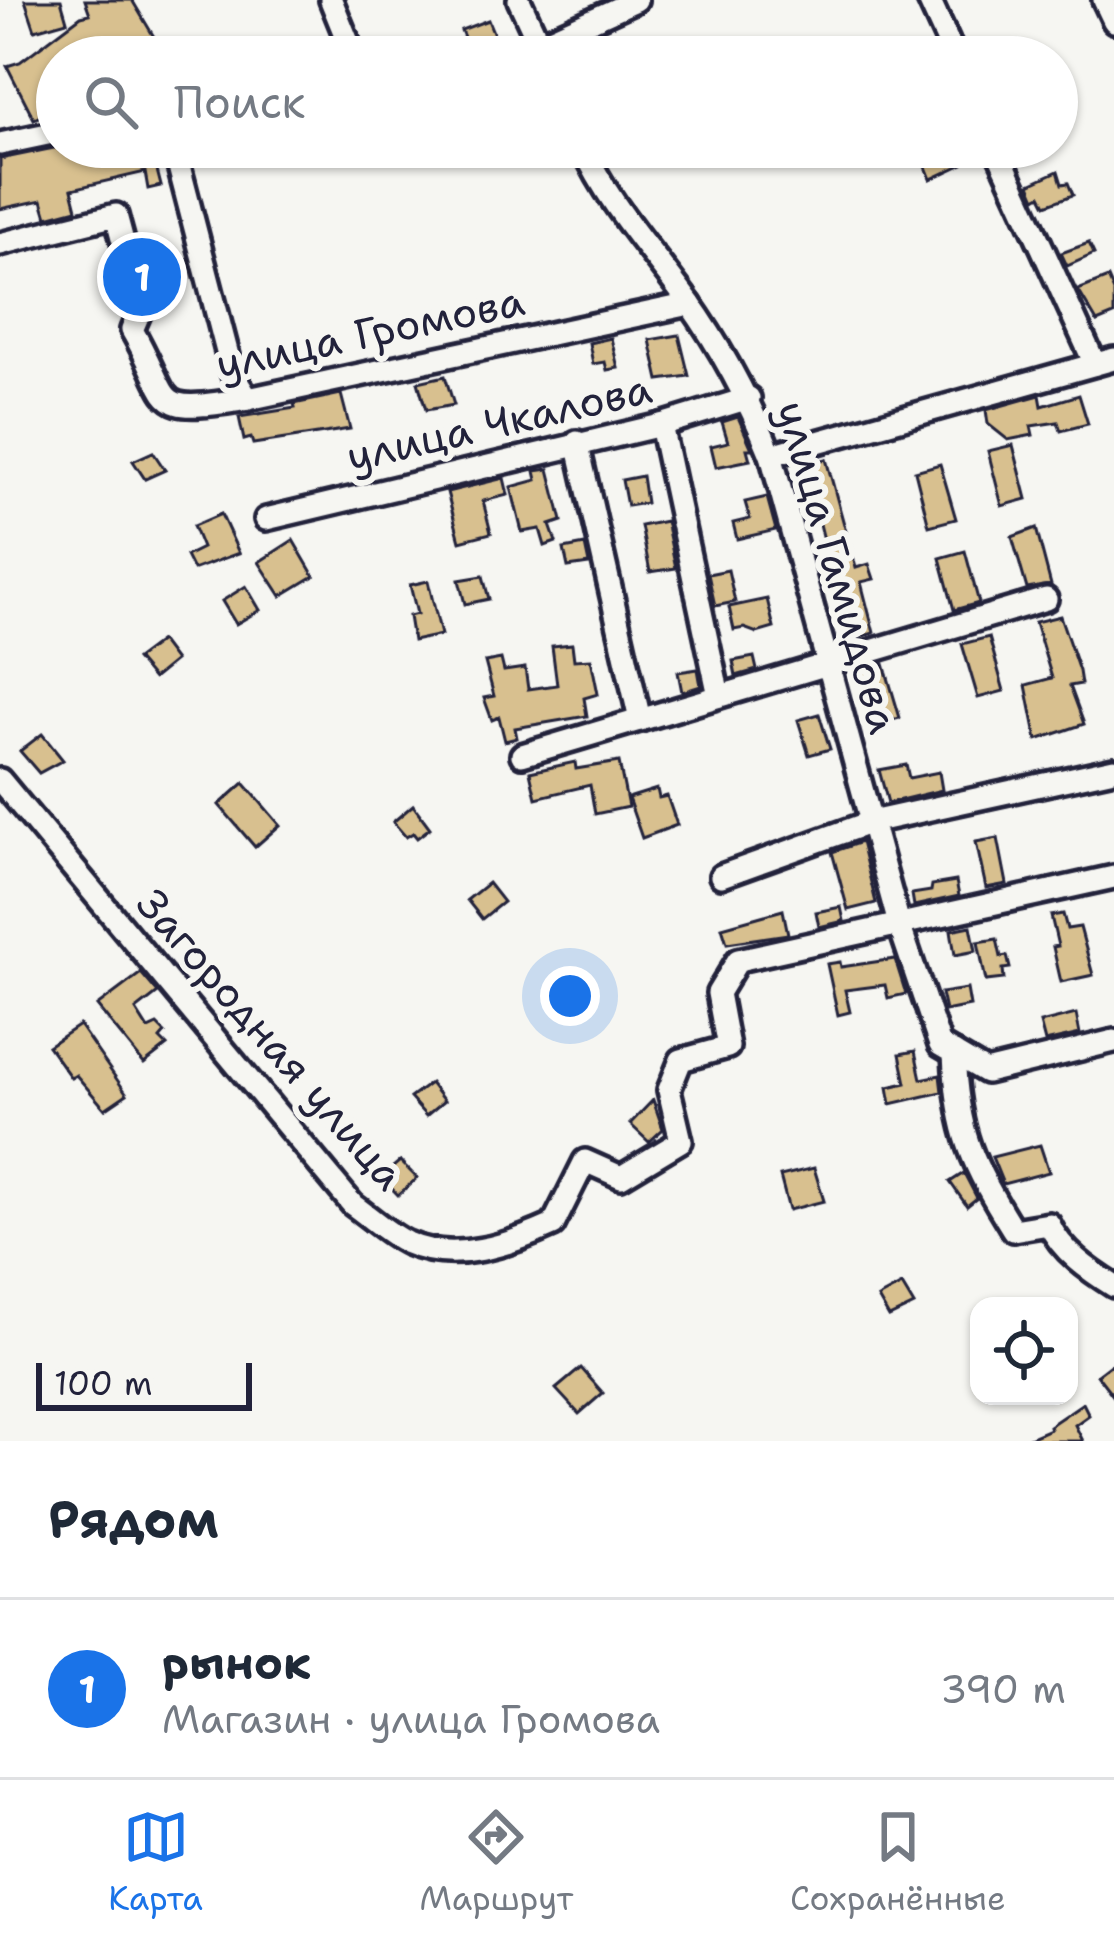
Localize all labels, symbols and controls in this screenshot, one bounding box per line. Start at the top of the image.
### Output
search box [36,36,1078,168]
icon: search [78,69,144,135]
text: Поиск [174,72,305,132]
pin: 1 [103,232,181,322]
street label: улица Громова [211,272,529,392]
street label: улица Чкалова [341,360,657,484]
street label: улица Гамидова [764,394,912,740]
street label: Загородная улица [125,876,417,1202]
your location [540,966,600,1026]
map controls [970,1297,1078,1405]
button: locate [970,1297,1078,1405]
scale bar [36,1357,252,1410]
text: 100 m [54,1361,153,1406]
text: Рядом [48,1485,219,1553]
text: рынок [162,1633,311,1693]
text: 1 [78,1663,96,1715]
text: 390 m [940,1663,1066,1715]
text: Магазин · улица Громова [162,1693,660,1745]
tab: Карта [108,1804,203,1921]
tab: Маршрут [419,1804,573,1921]
tab: Сохранённые [790,1804,1006,1921]

